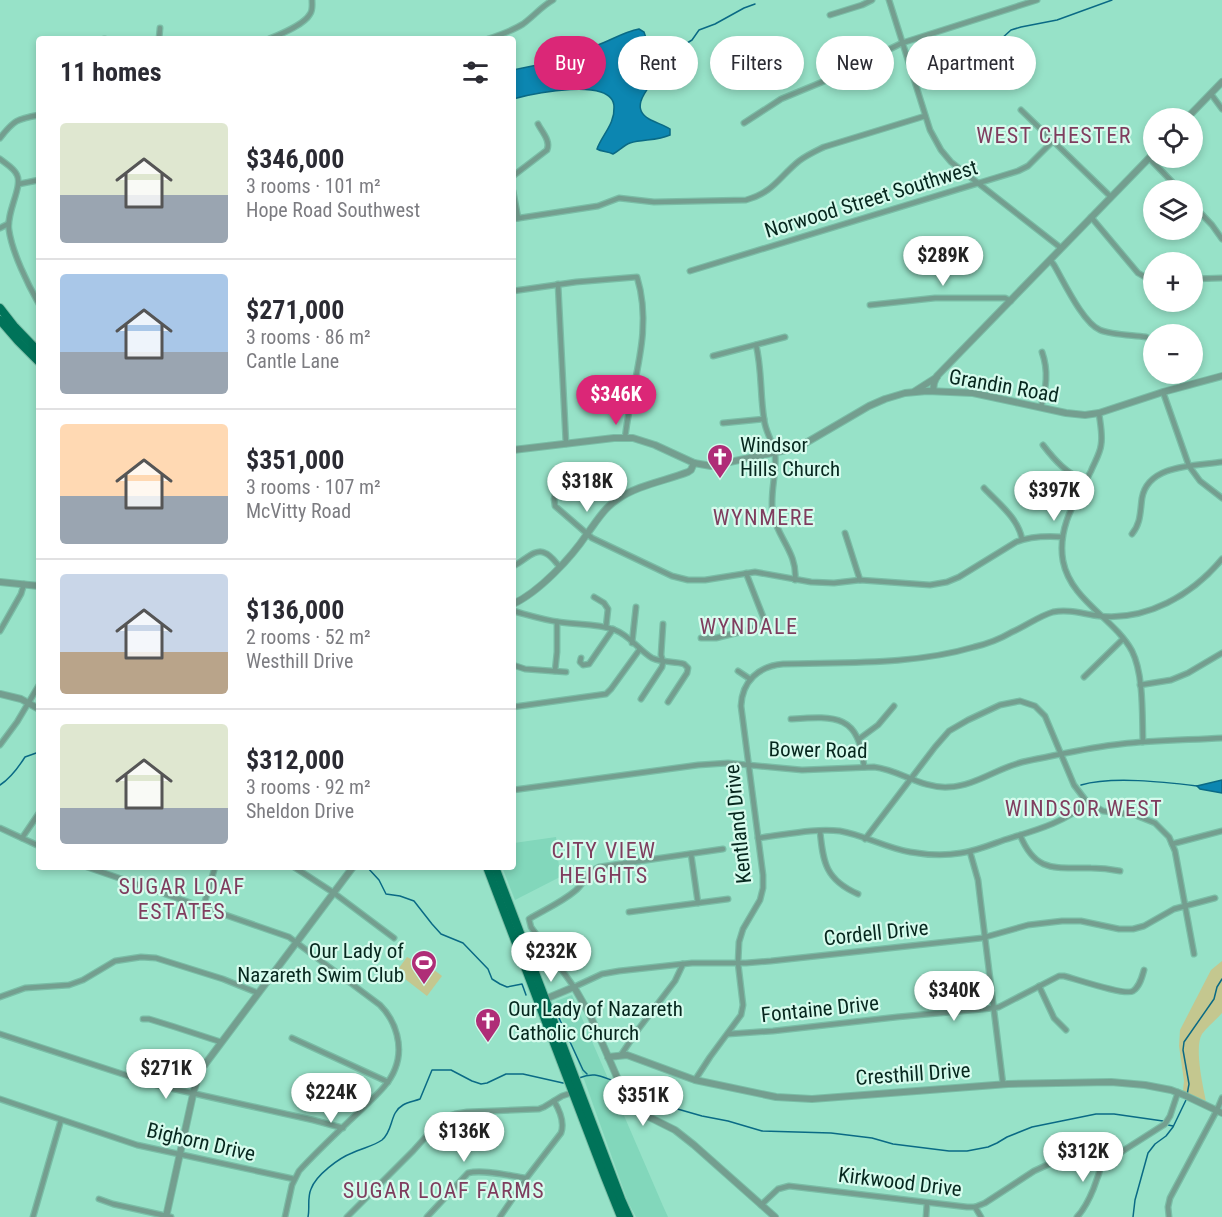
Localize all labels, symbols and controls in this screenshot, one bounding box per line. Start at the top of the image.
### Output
chip: Buy [534,36,606,90]
chip: Rent [618,36,698,90]
chip: Filters [710,36,804,90]
chip: New [816,36,894,90]
chip: Apartment [906,36,1036,90]
icon: filters [459,56,492,89]
text: 11 homes [60,57,162,87]
map controls [1143,108,1203,384]
button: locate [1143,108,1203,168]
district label: WEST CHESTER [976,123,1132,148]
text: $346,000 [246,144,344,174]
icon: home [108,147,180,219]
street label: Norwood Street Southwest [762,155,980,243]
text: 3 rooms · 101 m² [246,174,381,198]
button: layers [1143,180,1203,240]
text: Hope Road Southwest [246,198,420,222]
pin: $289K [901,236,985,287]
text: $289K [917,243,969,267]
button: + [1143,252,1203,312]
text: $271,000 [246,295,344,325]
icon: home [108,298,180,370]
button: − [1143,324,1203,384]
text: 3 rooms · 86 m² [246,325,371,349]
text: Cantle Lane [246,349,339,373]
street label: Grandin Road [947,365,1061,407]
pin: $346K [574,375,658,426]
text: $346K [590,382,642,406]
place label: Windsor Hills Church [740,433,840,481]
church icon: Windsor Hills Church [705,442,735,480]
text: $351,000 [246,445,344,475]
icon: home [108,448,180,520]
pin: $318K [545,462,629,513]
text: $318K [561,469,613,493]
pin: $397K [1012,471,1096,522]
text: 3 rooms · 107 m² [246,475,381,499]
text: $397K [1028,478,1080,502]
text: McVitty Road [246,499,351,523]
district label: WYNMERE [713,505,815,530]
text: $136,000 [246,595,344,625]
icon: home [108,598,180,670]
district label: WYNDALE [700,614,798,639]
text: 2 rooms · 52 m² [246,625,371,649]
text: Westhill Drive [246,649,353,673]
street label: Bower Road [768,737,868,763]
text: $312,000 [246,745,344,775]
icon: home [108,748,180,820]
street label: Kentland Drive [720,763,756,885]
text: 3 rooms · 92 m² [246,775,371,799]
district label: WINDSOR WEST [1005,796,1163,821]
text: Sheldon Drive [246,799,354,823]
district label: CITY VIEW HEIGHTS [552,838,656,888]
district label: SUGAR LOAF ESTATES [118,874,246,924]
street label: Cordell Drive [822,916,930,950]
pin: $232K [509,932,593,983]
place label: Our Lady of Nazareth Swim Club [237,939,404,987]
text: $232K [525,939,577,963]
sports icon: Our Lady of Nazareth Swim Club [409,948,439,986]
pin: $340K [912,971,996,1022]
text: $340K [928,978,980,1002]
street label: Fontaine Drive [760,991,880,1027]
place label: Our Lady of Nazareth Catholic Church [508,997,683,1045]
church icon: Our Lady of Nazareth Catholic Church [473,1006,503,1044]
pin: $271K [124,1049,208,1100]
text: $271K [140,1056,192,1080]
street label: Cresthill Drive [855,1058,971,1090]
pin: $224K [289,1073,373,1124]
pin: $351K [601,1076,685,1127]
text: $224K [305,1080,357,1104]
text: $351K [617,1083,669,1107]
pin: $136K [422,1112,506,1163]
street label: Bighorn Drive [144,1118,258,1166]
text: $136K [438,1119,490,1143]
pin: $312K [1041,1132,1125,1183]
text: $312K [1057,1139,1109,1163]
street label: Kirkwood Drive [837,1163,963,1201]
district label: SUGAR LOAF FARMS [343,1178,545,1203]

